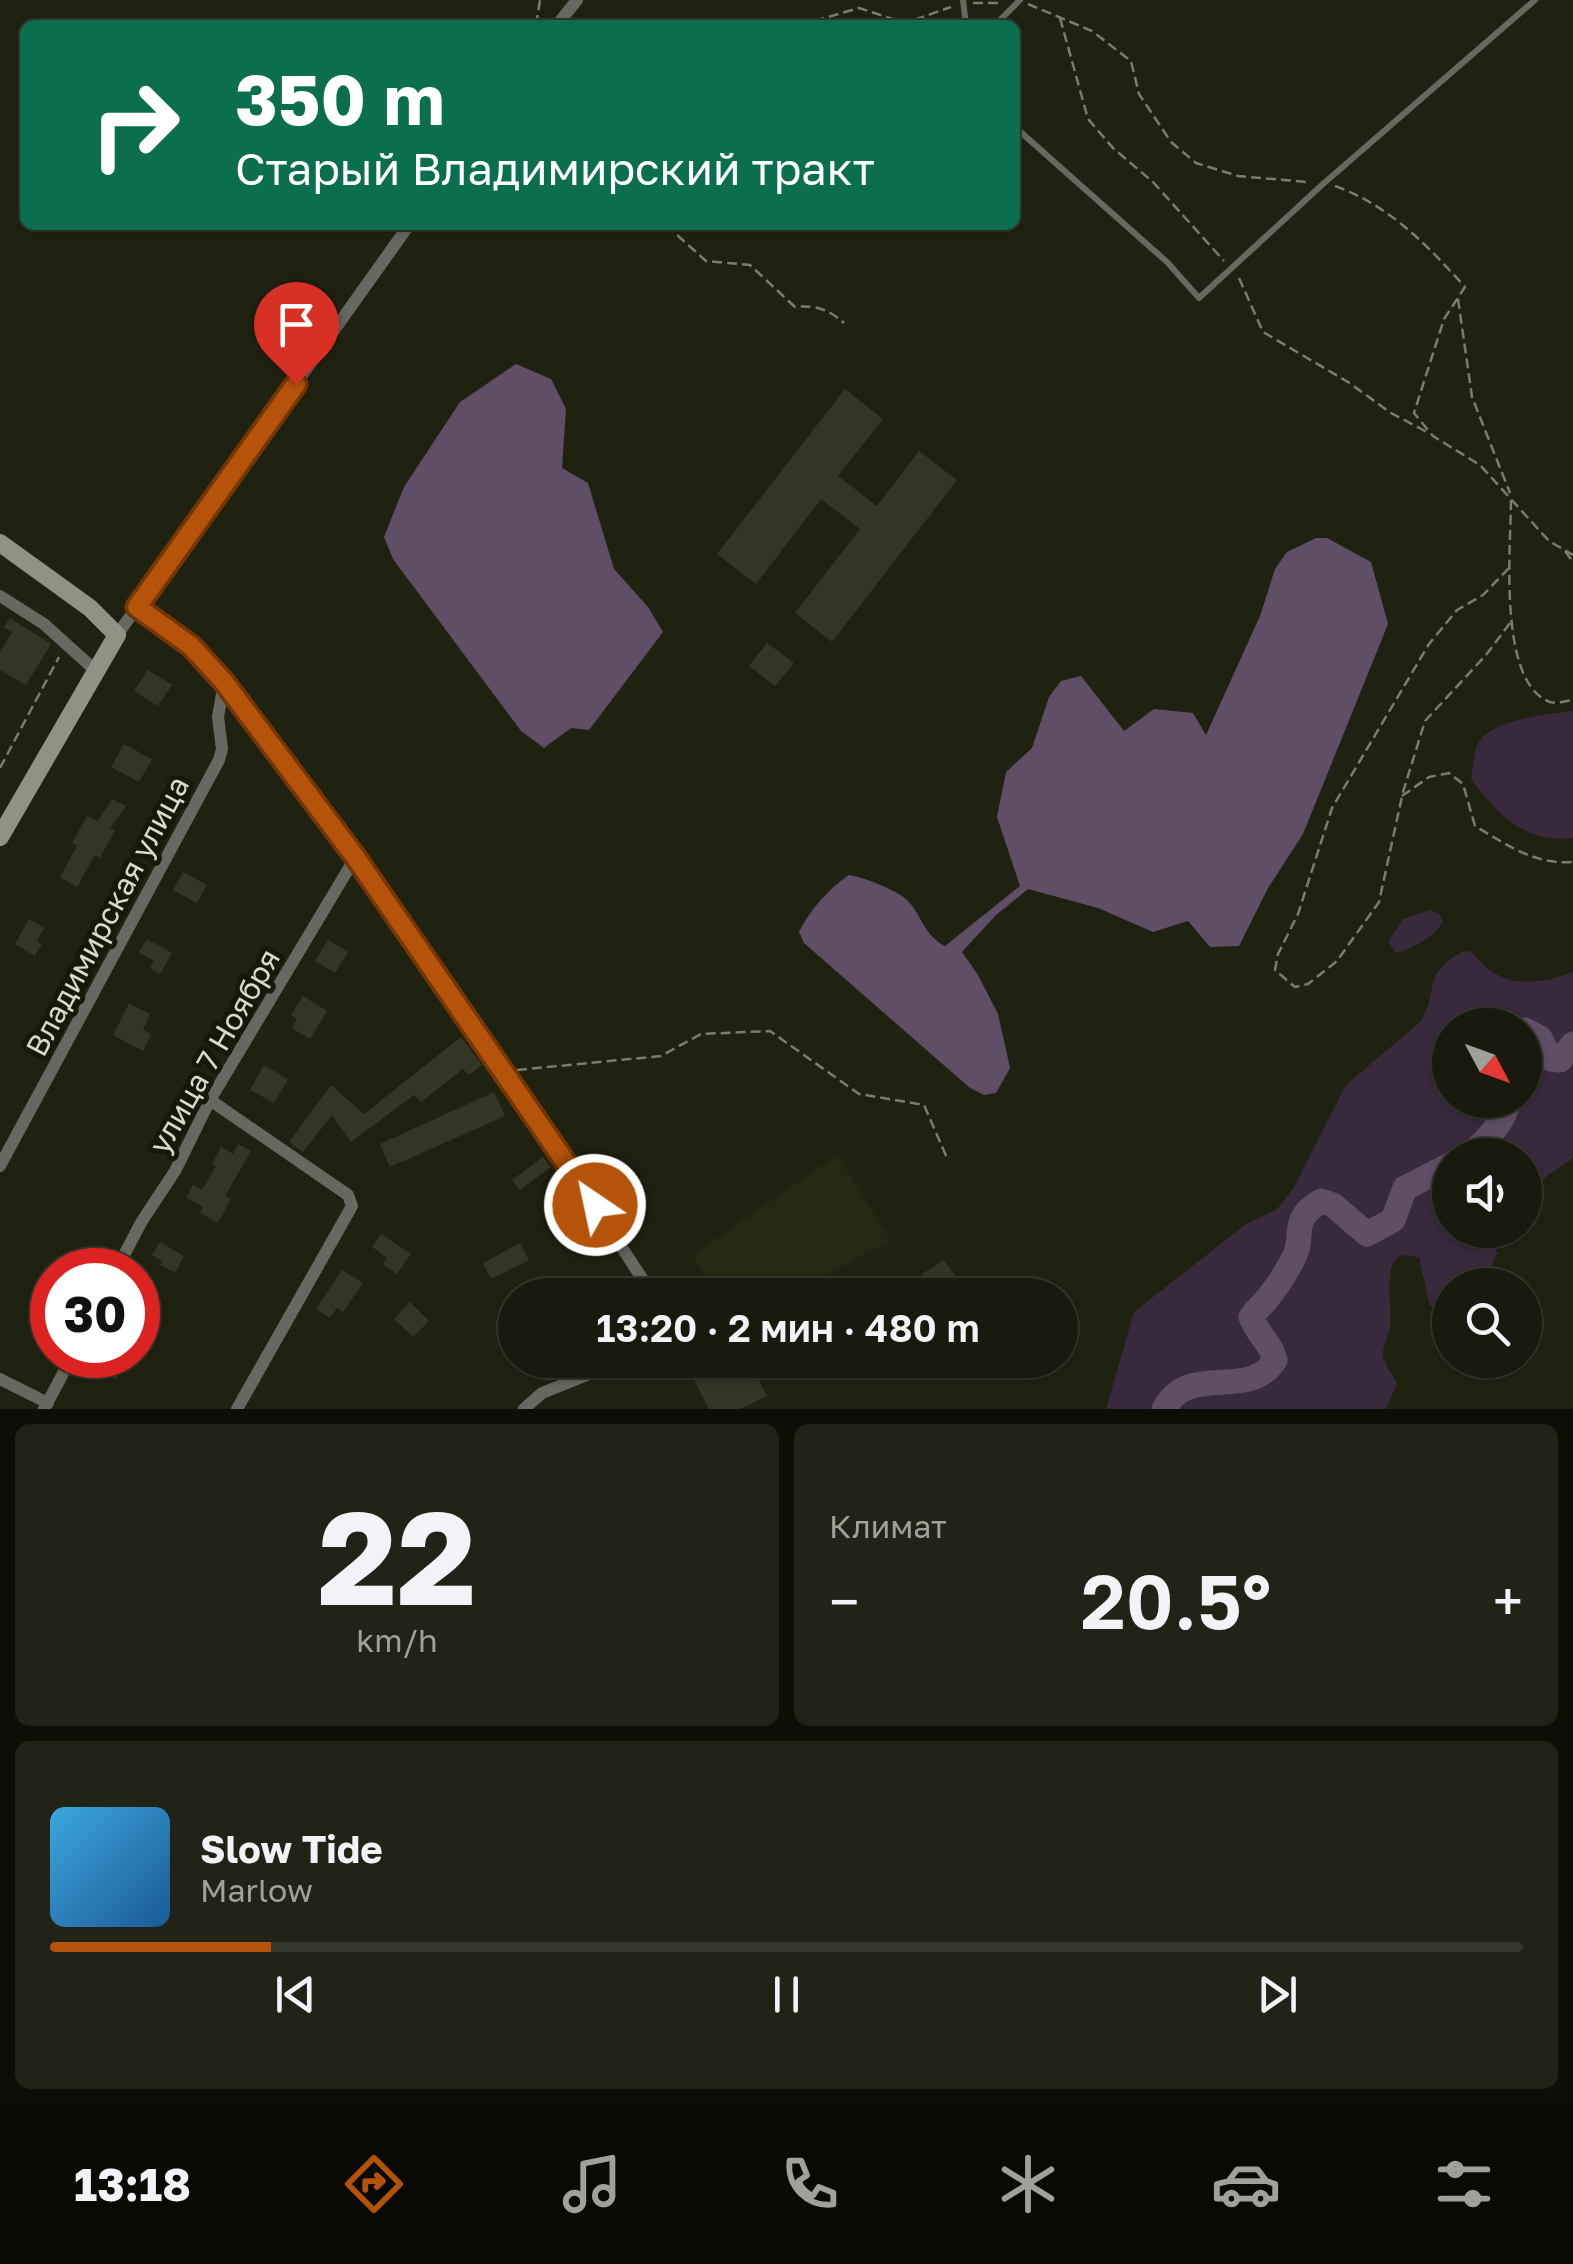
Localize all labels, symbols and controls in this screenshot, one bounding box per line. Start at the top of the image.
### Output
text: 350 m [235,56,445,140]
icon: right [70,60,200,190]
text: Старый Владимирский тракт [235,141,875,195]
pin [254,282,339,385]
icon: arrive [269,297,324,352]
street label: Владимирская улица [18,770,196,1062]
street label: улица 7 Ноября [141,942,287,1160]
north arrow [1432,1008,1542,1118]
map controls [1432,1008,1542,1378]
button: sound [1432,1138,1542,1248]
position arrow [543,1153,647,1257]
speed limit sign: 30 [30,1248,160,1378]
button: search [1432,1268,1542,1378]
text: 13:20 · 2 мин · 480 m [596,1305,980,1350]
text: 22 [318,1478,476,1634]
text: Климат [829,1507,947,1545]
text: 20.5° [1081,1555,1271,1646]
text: − [829,1568,859,1634]
text: + [1493,1568,1523,1634]
text: km/h [356,1621,438,1659]
text: Slow Tide [200,1826,383,1871]
text: Marlow [200,1871,313,1909]
icon: previous [268,1967,323,2022]
icon: pause [759,1967,814,2022]
icon: next [1250,1967,1305,2022]
icon: directions [339,2149,409,2219]
icon: music [557,2149,627,2219]
icon: phone [775,2149,845,2219]
icon: climate [993,2149,1063,2219]
icon: car [1211,2149,1281,2219]
icon: filters [1429,2149,1499,2219]
text: 13:18 [74,2157,191,2211]

